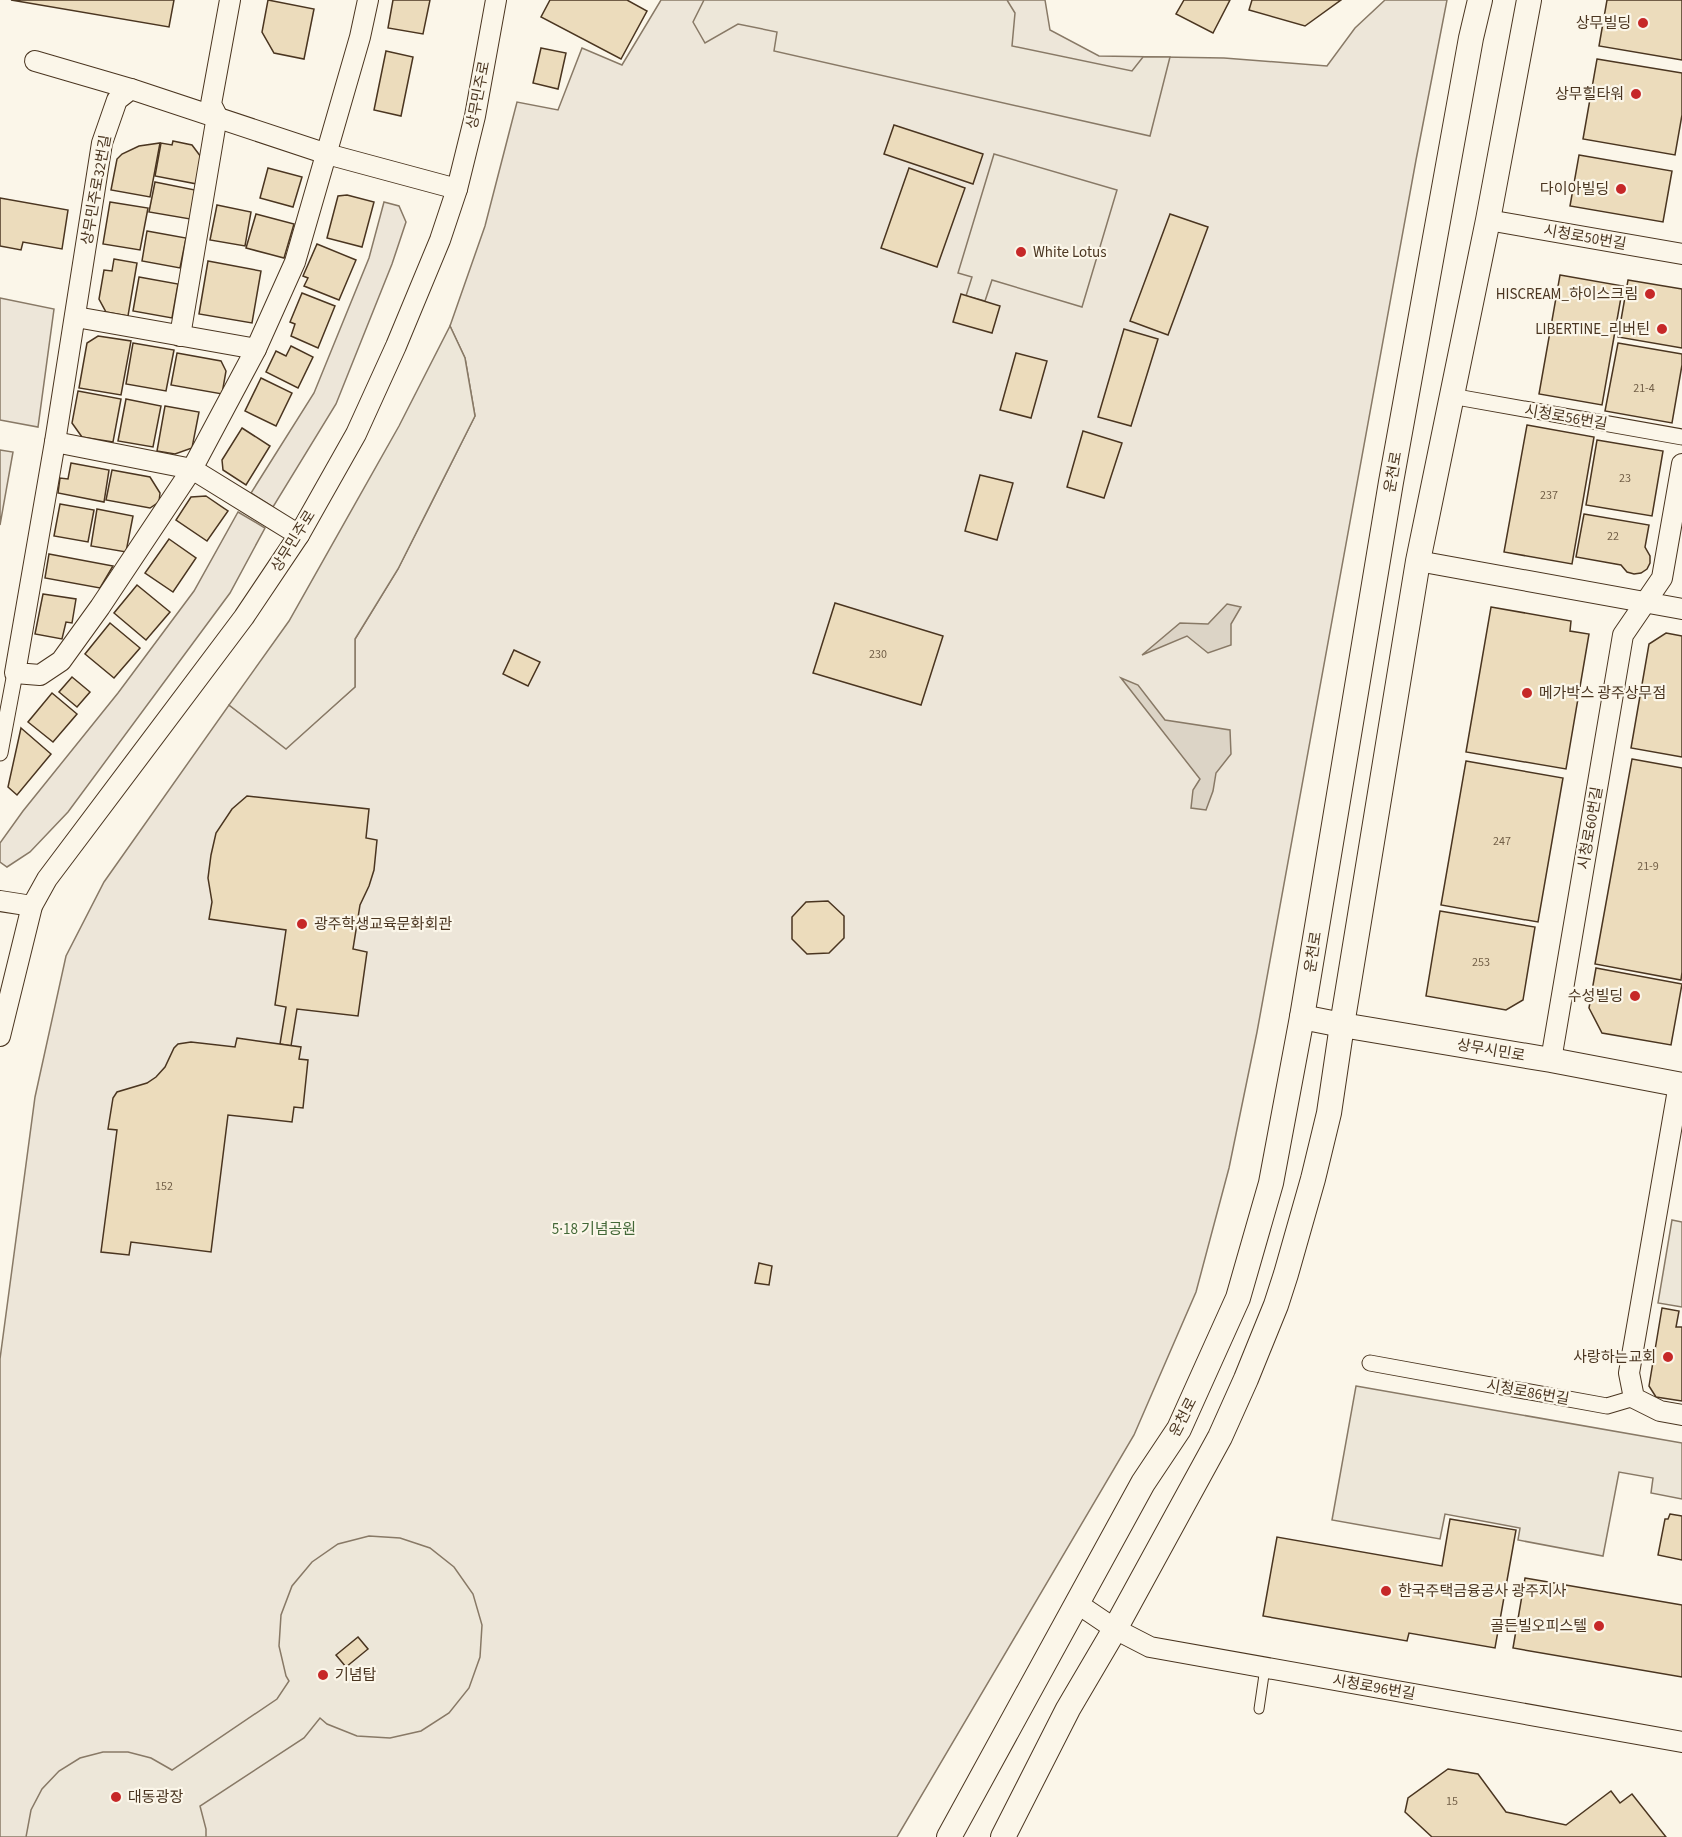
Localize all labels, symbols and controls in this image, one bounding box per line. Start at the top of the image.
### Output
place label: 상무빌딩 [1576,13,1631,34]
marker: 상무빌딩 [1636,16,1650,30]
street label: 상무민주로 [462,59,495,131]
place label: 상무힐타워 [1555,84,1624,105]
marker: 상무힐타워 [1629,87,1643,101]
street label: 상무민주로32번길 [76,133,117,247]
place label: 다이아빌딩 [1540,179,1609,200]
marker: 다이아빌딩 [1614,182,1628,196]
street label: 시청로50번길 [1542,220,1628,255]
place label: White Lotus [1033,242,1106,263]
marker: White Lotus [1014,245,1028,259]
place label: HISCREAM_하이스크림 [1496,284,1638,305]
marker: HISCREAM_하이스크림 [1643,287,1657,301]
place label: LIBERTINE_리버틴 [1535,319,1650,340]
marker: LIBERTINE_리버틴 [1655,322,1669,336]
house number: 21-4 [1633,380,1655,397]
street label: 시청로56번길 [1523,400,1609,435]
street label: 운천로 [1380,450,1407,494]
house number: 23 [1619,470,1631,487]
house number: 237 [1540,487,1558,504]
street label: 상무민주로 [266,506,321,576]
house number: 22 [1607,528,1619,545]
house number: 230 [869,646,887,663]
place label: 메가박스 광주상무점 [1539,683,1666,704]
marker: 메가박스 광주상무점 [1520,686,1534,700]
street label: 시청로60번길 [1573,785,1608,871]
house number: 247 [1493,833,1511,850]
house number: 21-9 [1637,858,1659,875]
place label: 광주학생교육문화회관 [314,914,452,935]
marker: 광주학생교육문화회관 [295,917,309,931]
street label: 운천로 [1300,930,1327,974]
house number: 253 [1472,954,1490,971]
place label: 수성빌딩 [1568,986,1623,1007]
marker: 수성빌딩 [1628,989,1642,1003]
street label: 상무시민로 [1455,1034,1527,1067]
house number: 152 [155,1178,173,1195]
park label: 5·18 기념공원 [552,1219,636,1240]
place label: 사랑하는교회 [1573,1347,1656,1368]
marker: 사랑하는교회 [1661,1350,1675,1364]
street label: 시청로86번길 [1485,1375,1571,1410]
street label: 운천로 [1165,1394,1202,1440]
place label: 한국주택금융공사 광주지사 [1398,1581,1567,1602]
marker: 한국주택금융공사 광주지사 [1379,1584,1393,1598]
place label: 골든빌오피스텔 [1490,1616,1587,1637]
marker: 골든빌오피스텔 [1592,1619,1606,1633]
place label: 기념탑 [335,1665,377,1686]
marker: 기념탑 [316,1668,330,1682]
street label: 시청로96번길 [1331,1670,1417,1705]
place label: 대동광장 [128,1787,183,1808]
marker: 대동광장 [109,1790,123,1804]
house number: 15 [1446,1793,1458,1810]

